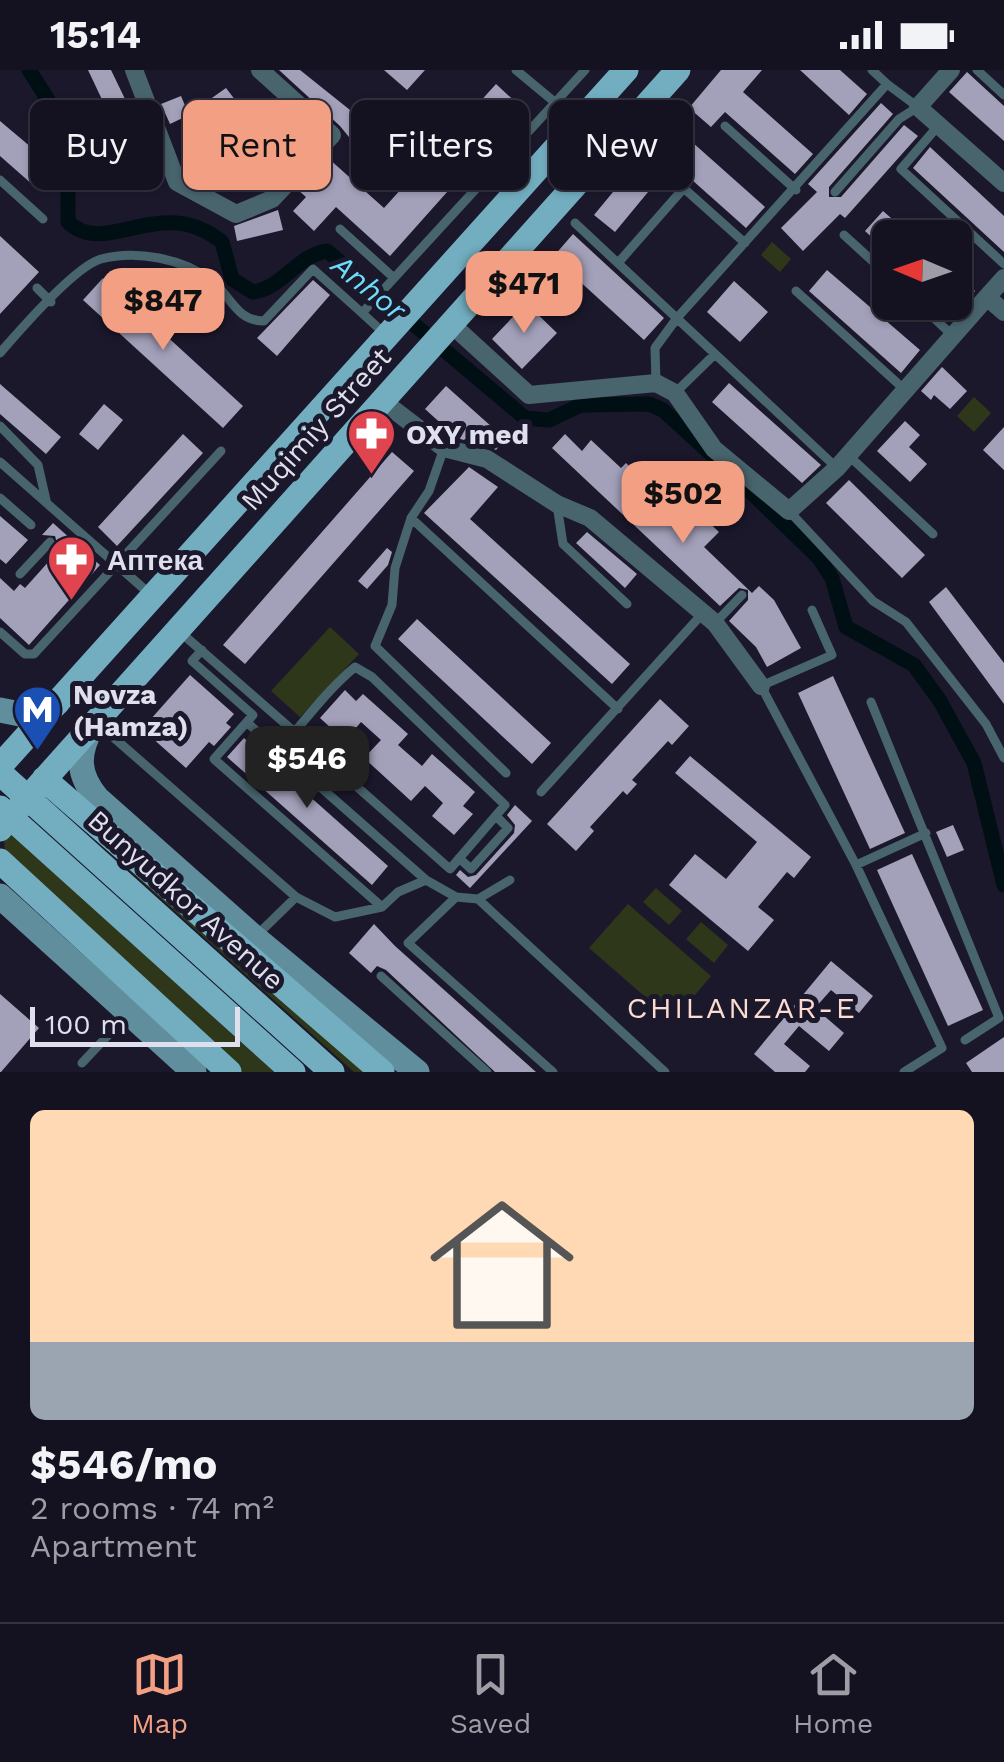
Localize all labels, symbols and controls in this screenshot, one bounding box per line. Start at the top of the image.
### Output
text: 15:14 [50,13,141,57]
chip: Buy [30,100,163,190]
chip: Rent [183,100,331,190]
chip: Filters [351,100,529,190]
chip: New [549,100,693,190]
north arrow [872,220,972,320]
map controls [872,220,972,320]
water label: Anhor [324,246,414,328]
pin: $471 [465,251,583,336]
text: $471 [488,264,560,302]
pin: $847 [104,268,222,353]
text: $847 [123,281,203,319]
street label: Muqimiy Street [234,341,398,517]
pharmacy icon: OXY med [345,408,397,476]
place label: OXY med [406,418,529,451]
pin: $502 [624,461,742,546]
text: $502 [644,474,722,512]
pharmacy icon: Аптека [46,534,98,602]
place label: Аптека [107,544,203,577]
place label: Novza (Hamza) [73,678,188,743]
metro station icon: Novza (Hamza) [12,684,64,752]
pin: $546 [248,726,366,811]
text: $546 [267,739,347,777]
street label: Bunyudkor Avenue [81,803,291,997]
district label: CHILANZAR-E [627,990,857,1025]
scale bar [30,1002,240,1046]
text: 100 m [45,1008,127,1041]
icon: home [412,1175,592,1355]
text: $546/mo [30,1440,217,1489]
text: 2 rooms · 74 m² [30,1489,274,1527]
text: Apartment [30,1527,197,1565]
tab: Map [131,1647,188,1740]
tab: Saved [450,1647,531,1740]
tab: Home [793,1647,873,1740]

